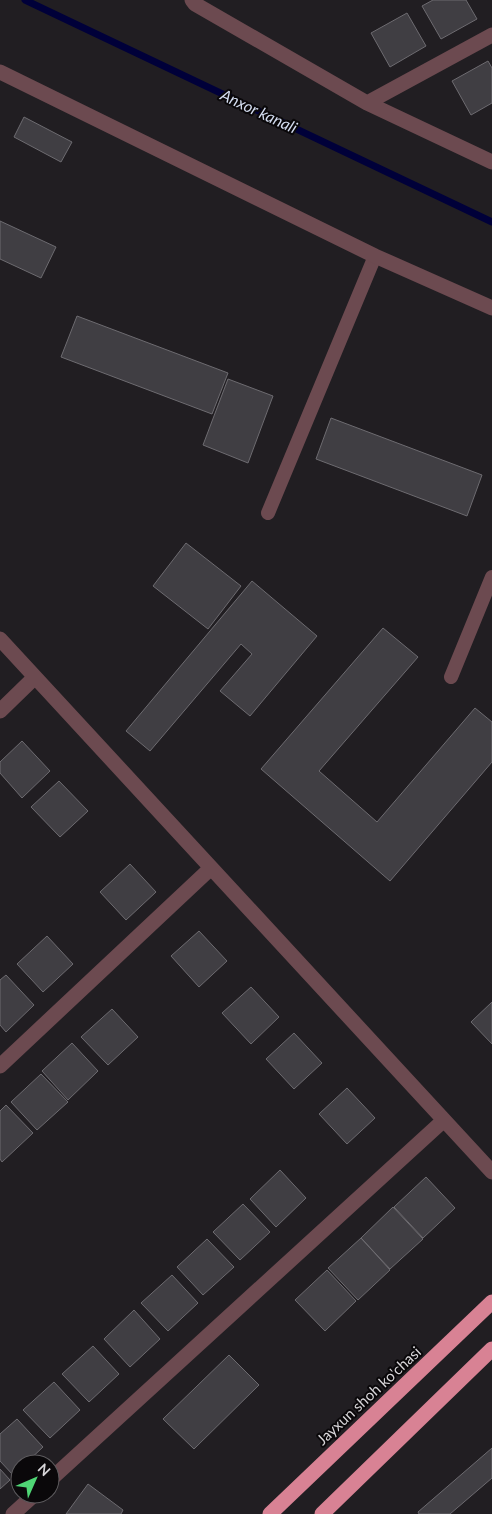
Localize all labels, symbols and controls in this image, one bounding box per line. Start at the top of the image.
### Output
water label: Anxor kanali [217,84,301,137]
street label: Jayxun shoh ko'chasi [312,1342,424,1448]
north arrow [10,1454,60,1504]
text: N [35,1460,54,1479]

